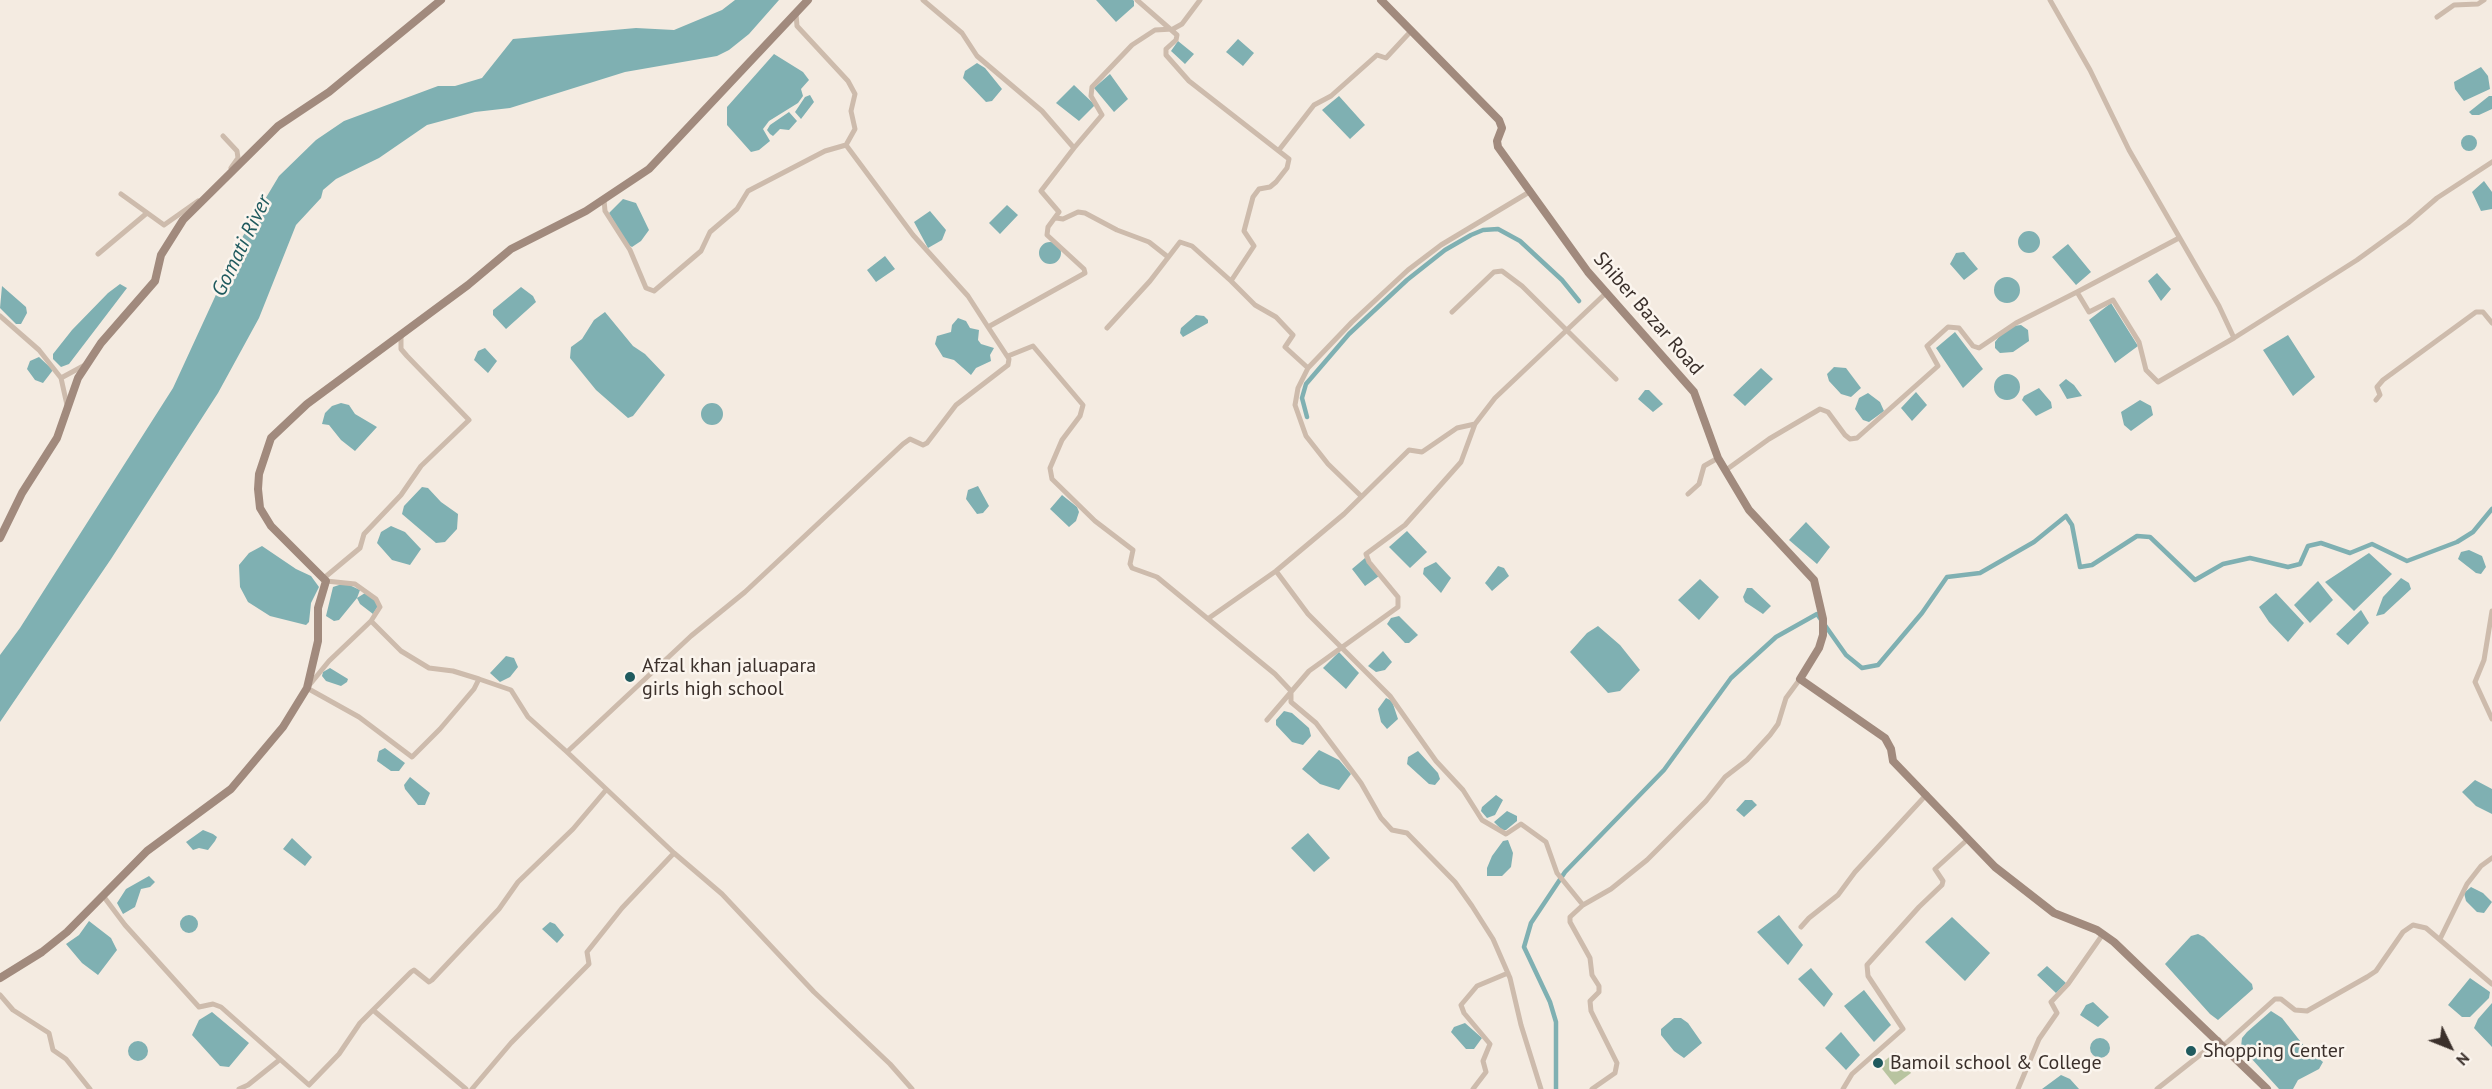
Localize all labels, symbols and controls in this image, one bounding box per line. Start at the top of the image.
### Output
water label: Gomati River [207,191,277,301]
street label: Shiber Bazar Road [1588,248,1708,380]
place label: Afzal khan jaluapara girls high school [642,654,816,701]
marker: Afzal khan jaluapara girls high school [623,670,637,684]
north arrow [2420,1017,2480,1077]
place label: Shopping Center [2203,1039,2345,1063]
marker: Shopping Center [2184,1044,2198,1058]
text: N [2452,1049,2474,1070]
place label: Bamoil school & College [1890,1051,2102,1075]
marker: Bamoil school & College [1871,1056,1885,1070]

